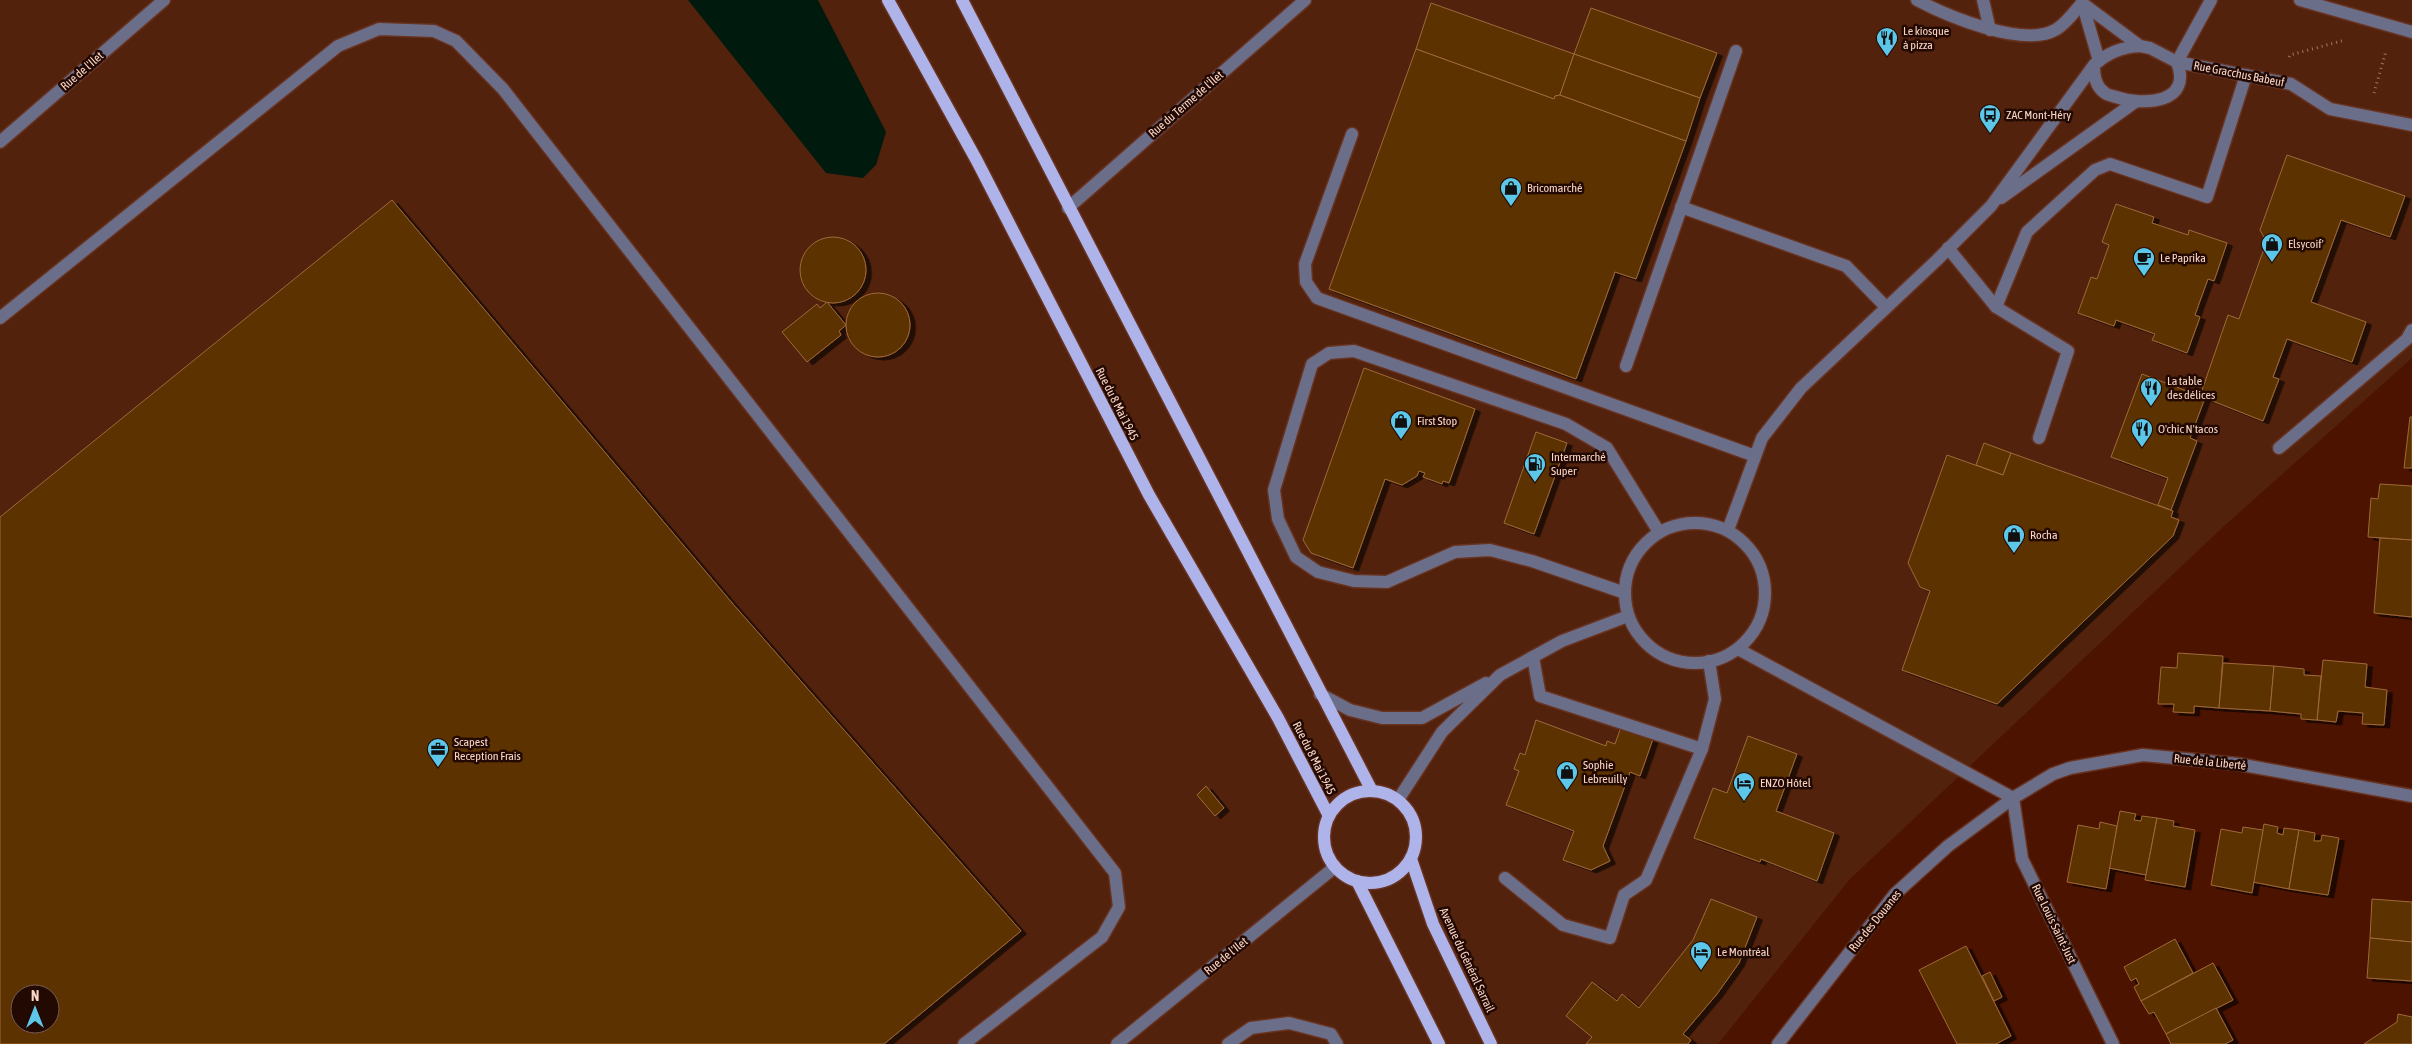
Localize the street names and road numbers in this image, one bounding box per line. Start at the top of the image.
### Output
street label: Rue de l'Ilet [58,48,107,93]
street label: Rue Gracchus Babeuf [2192,58,2286,90]
street label: Rue du Terme de l'Îlet [1146,67,1227,140]
street label: Rue du 8 Mai 1945 [1093,365,1141,443]
street label: Rue du 8 Mai 1945 [1290,719,1338,797]
street label: Rue de la Liberté [2173,751,2247,773]
street label: Rue Louis Saint-Just [2029,882,2080,966]
street label: Rue des Douanes [1846,887,1904,955]
street label: Avenue du Général Sarrail [1437,905,1498,1015]
street label: Rue de l'Ilet [1201,934,1251,978]

